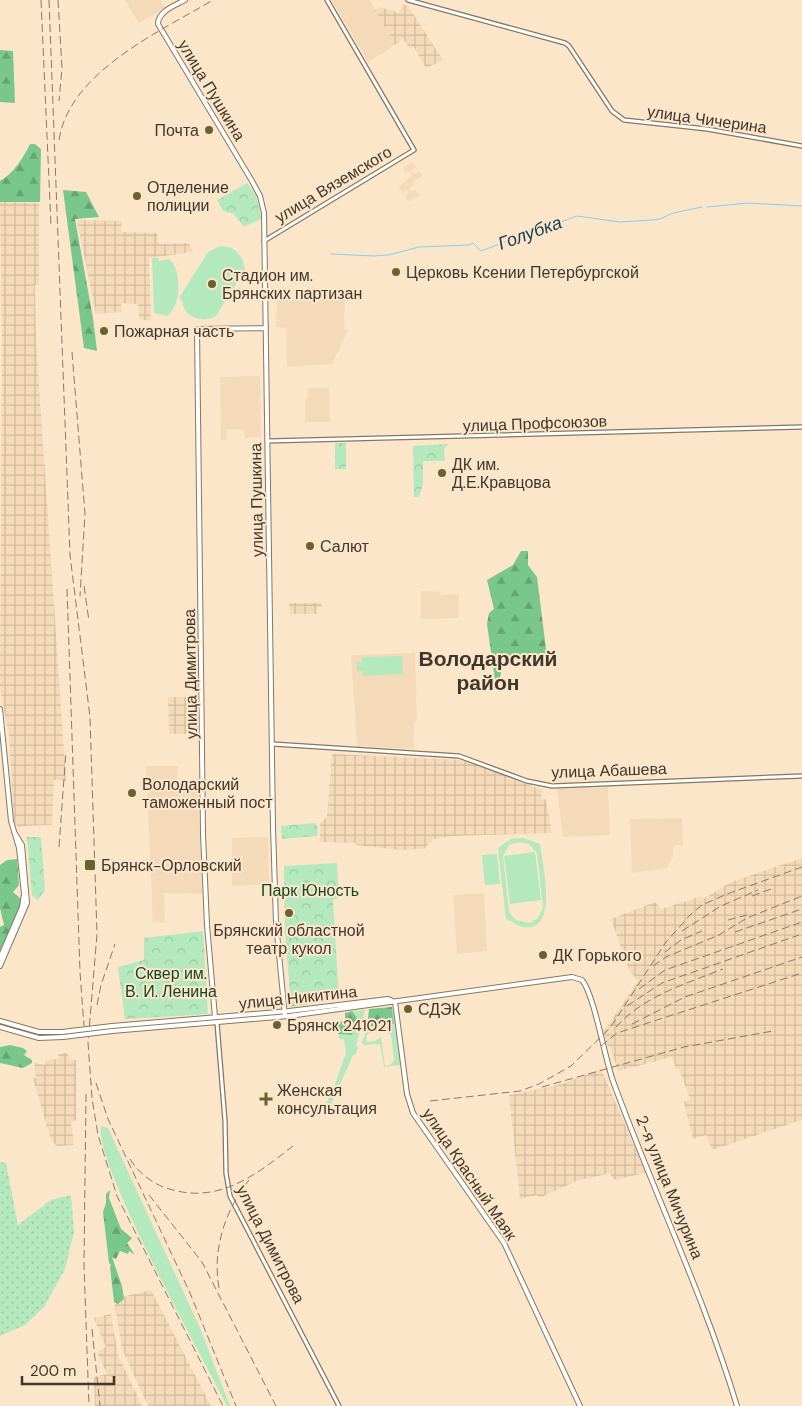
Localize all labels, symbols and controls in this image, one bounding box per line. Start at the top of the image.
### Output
street label: улица Пушкина [173,36,250,145]
street label: улица Чичерина [646,101,768,138]
place label: Почта [155,120,199,141]
marker: Почта [203,124,215,136]
street label: улица Вяземского [271,141,396,228]
place label: Отделение полиции [147,177,229,216]
marker: Отделение полиции [131,190,143,202]
water label: Голубка [495,210,565,256]
place label: Церковь Ксении Петербургской [406,262,639,283]
place label: Стадион им. Брянских партизан [222,265,362,304]
marker: Церковь Ксении Петербургской [390,266,402,278]
marker: Стадион им. Брянских партизан [206,278,218,290]
place label: Пожарная часть [114,321,234,342]
marker: Пожарная часть [98,325,110,337]
street label: улица Профсоюзов [463,410,608,437]
street label: улица Пушкина [245,443,268,557]
place label: ДК им. Д.Е.Кравцова [452,454,551,493]
marker: ДК им. Д.Е.Кравцова [436,467,448,479]
place label: Салют [320,536,370,557]
marker: Салют [304,540,316,552]
street label: улица Димитрова [179,609,202,739]
district label: Володарский район [419,645,557,697]
street label: улица Абашева [551,758,667,783]
place label: Володарский таможенный пост [142,774,273,813]
marker: Володарский таможенный пост [126,787,138,799]
place label: Брянск-Орловский [101,855,242,876]
marker: Брянск-Орловский [83,858,97,872]
park label: Парк Юность [261,880,359,901]
marker: Брянский областной театр кукол [283,907,295,919]
place label: Брянский областной театр кукол [213,920,365,959]
place label: ДК Горького [553,945,642,966]
marker: ДК Горького [537,949,549,961]
park label: Сквер им. В. И. Ленина [125,963,217,1002]
street label: улица Никитина [238,981,358,1014]
place label: СДЭК [418,999,462,1020]
marker: СДЭК [402,1003,414,1015]
place label: Брянск 241021 [287,1015,392,1036]
marker: Брянск 241021 [271,1019,283,1031]
place label: Женская консультация [277,1080,377,1119]
marker: Женская консультация [259,1092,273,1106]
street label: улица Красный Маяк [418,1104,522,1245]
street label: 2-я улица Мичурина [631,1112,708,1262]
street label: улица Димитрова [232,1181,310,1307]
scale bar [22,1354,115,1386]
text: 200 m [30,1361,76,1381]

